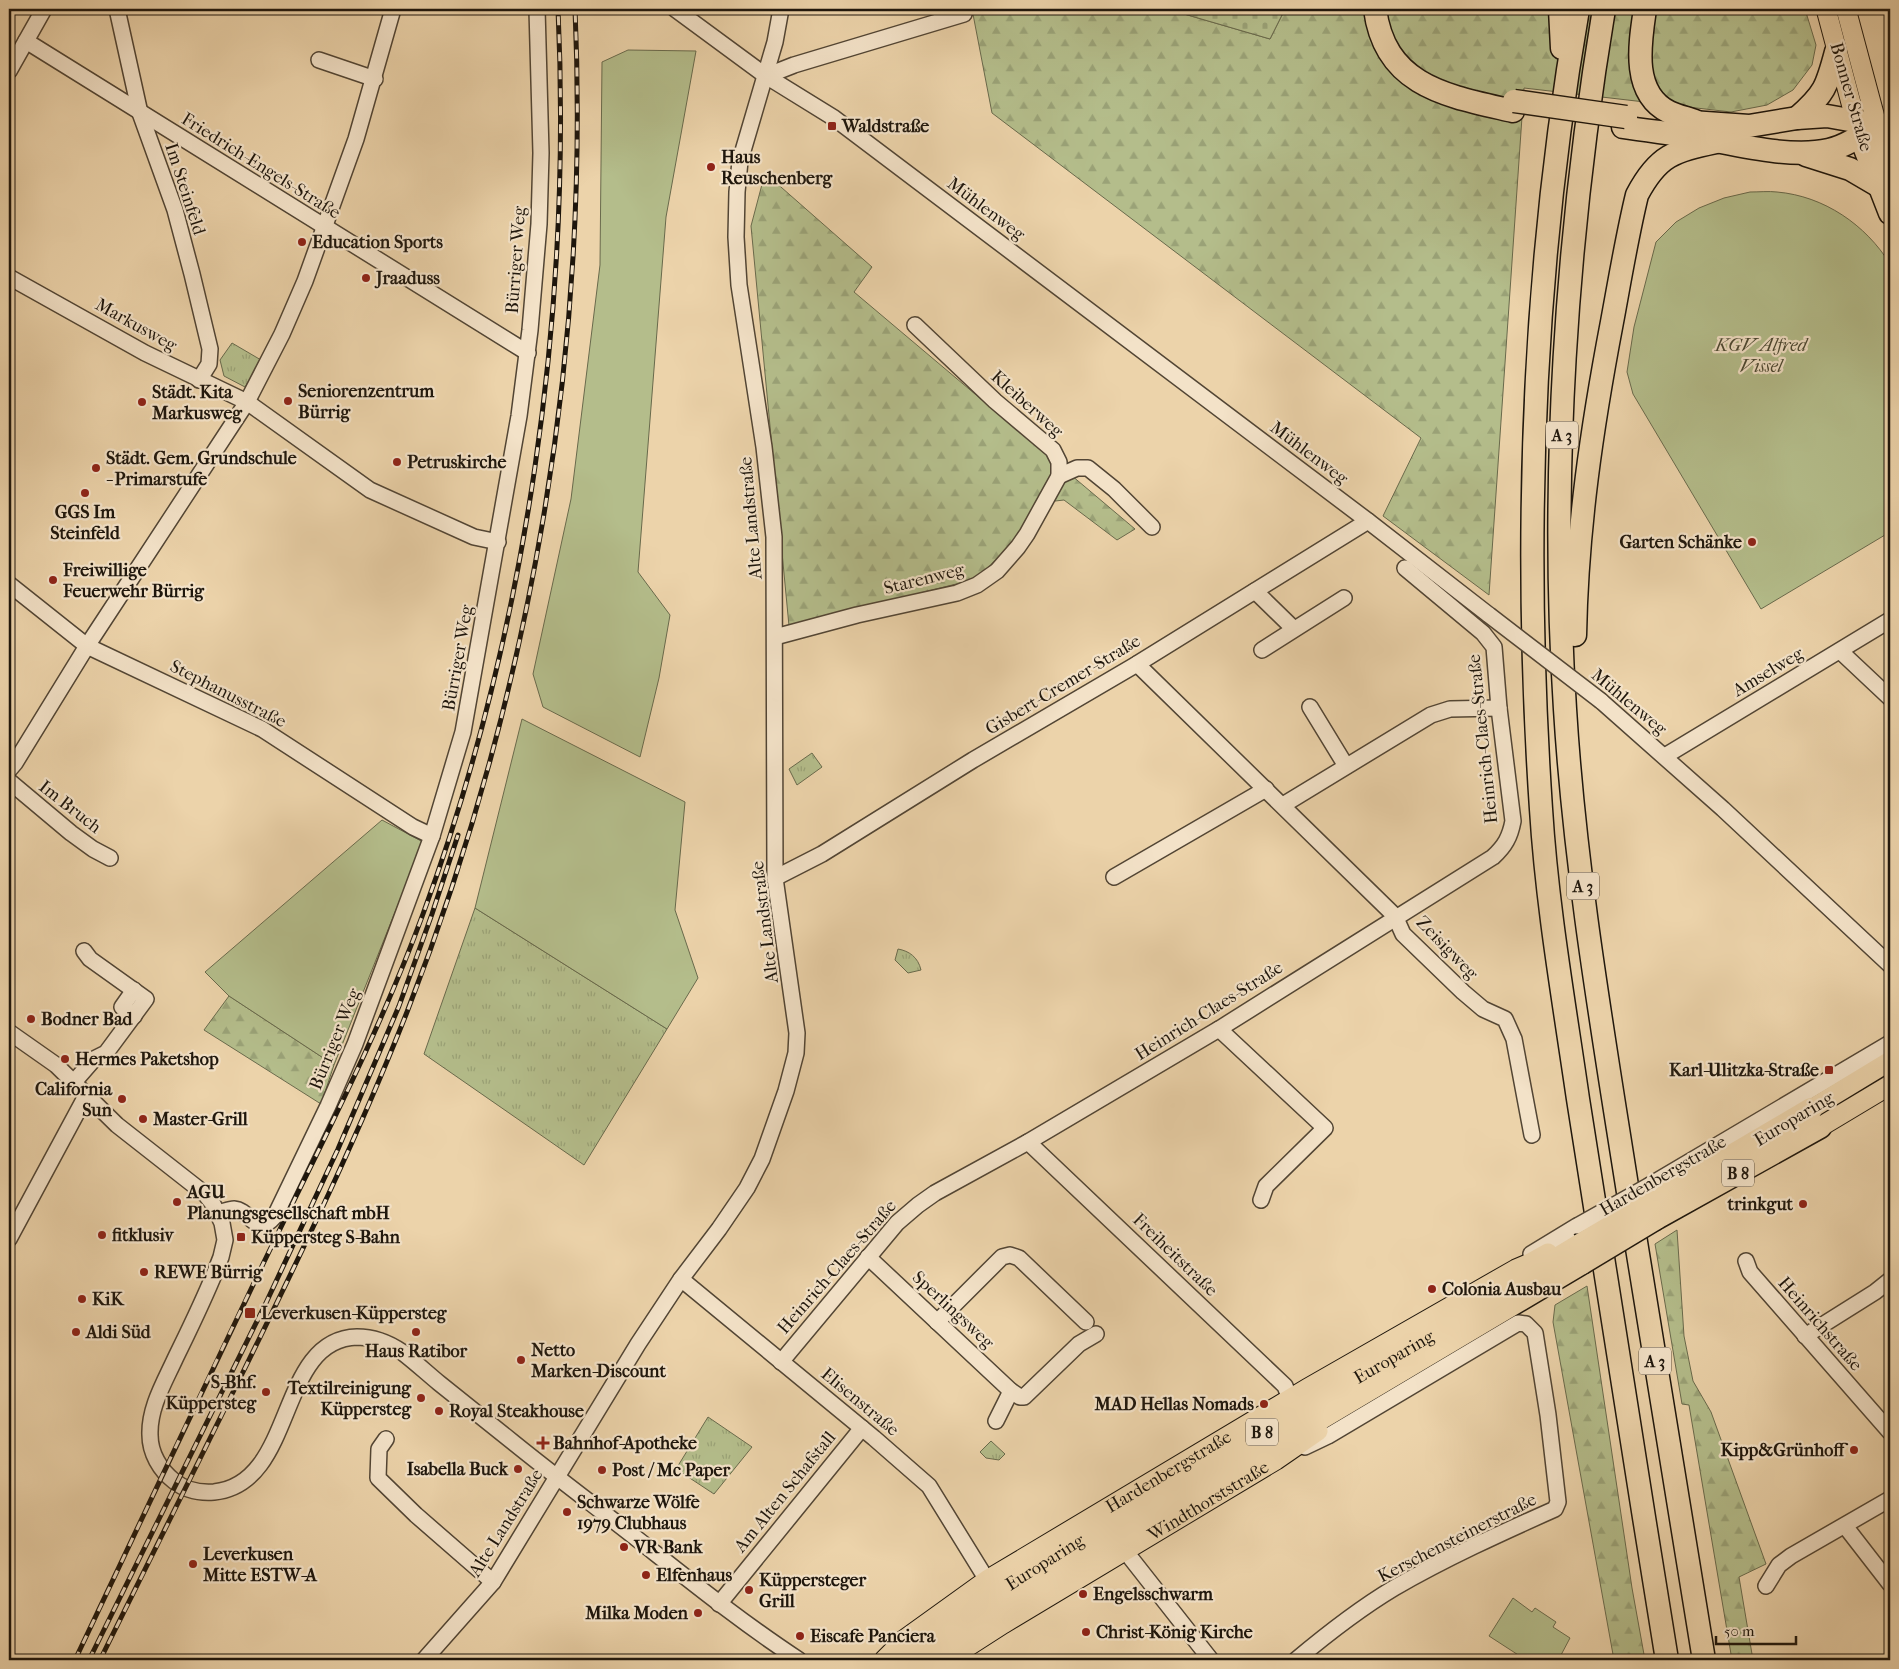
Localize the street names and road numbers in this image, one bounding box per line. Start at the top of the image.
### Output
street label: Bonner Straße [1825,40,1877,154]
street label: Friedrich-Engels-Straße [178,109,344,224]
street label: Im Steinfeld [160,140,210,238]
street label: Mühlenweg [943,173,1029,245]
street label: Bürriger Weg [502,205,530,314]
street label: Markusweg [92,294,181,356]
street label: Kleiberweg [987,366,1068,442]
street label: Mühlenweg [1266,417,1352,489]
road number: A 3 [1546,422,1578,448]
street label: Alte Landstraße [735,456,767,581]
street label: Starenweg [882,559,967,599]
street label: Bürriger Weg [438,603,478,713]
street label: Gisbert-Cremer-Straße [982,630,1144,740]
street label: Amselweg [1728,643,1807,702]
street label: Heinrich-Claes-Straße [1464,653,1502,825]
street label: Stephanusstraße [166,656,290,732]
street label: Mühlenweg [1587,664,1671,740]
street label: Im Bruch [35,776,105,838]
street label: Alte Landstraße [747,860,783,985]
road number: A 3 [1567,872,1599,899]
street label: Zeisigweg [1412,912,1483,984]
street label: Heinrich-Claes-Straße [1131,957,1287,1065]
street label: Bürriger Weg [305,985,365,1093]
street label: Europaring [1750,1087,1838,1151]
street label: Hardenbergstraße [1596,1131,1730,1221]
road number: B 8 [1722,1160,1754,1186]
street label: Heinrich-Claes-Straße [773,1196,901,1338]
street label: Freiheitstraße [1128,1209,1222,1301]
street label: Sperlingsweg [908,1267,998,1353]
street label: Heinrichstraße [1774,1273,1866,1375]
street label: Europaring [1350,1325,1438,1388]
road number: A 3 [1639,1348,1671,1374]
street label: Elisenstraße [817,1363,903,1441]
road number: B 8 [1246,1418,1278,1445]
street label: Hardenbergstraße [1102,1426,1235,1517]
street label: Am Alten Schafstall [729,1427,840,1558]
street label: Windthorststraße [1143,1456,1273,1546]
street label: Alte Landstraße [464,1465,548,1582]
street label: Kerschensteinerstraße [1374,1489,1540,1587]
street label: Europaring [1002,1529,1088,1595]

